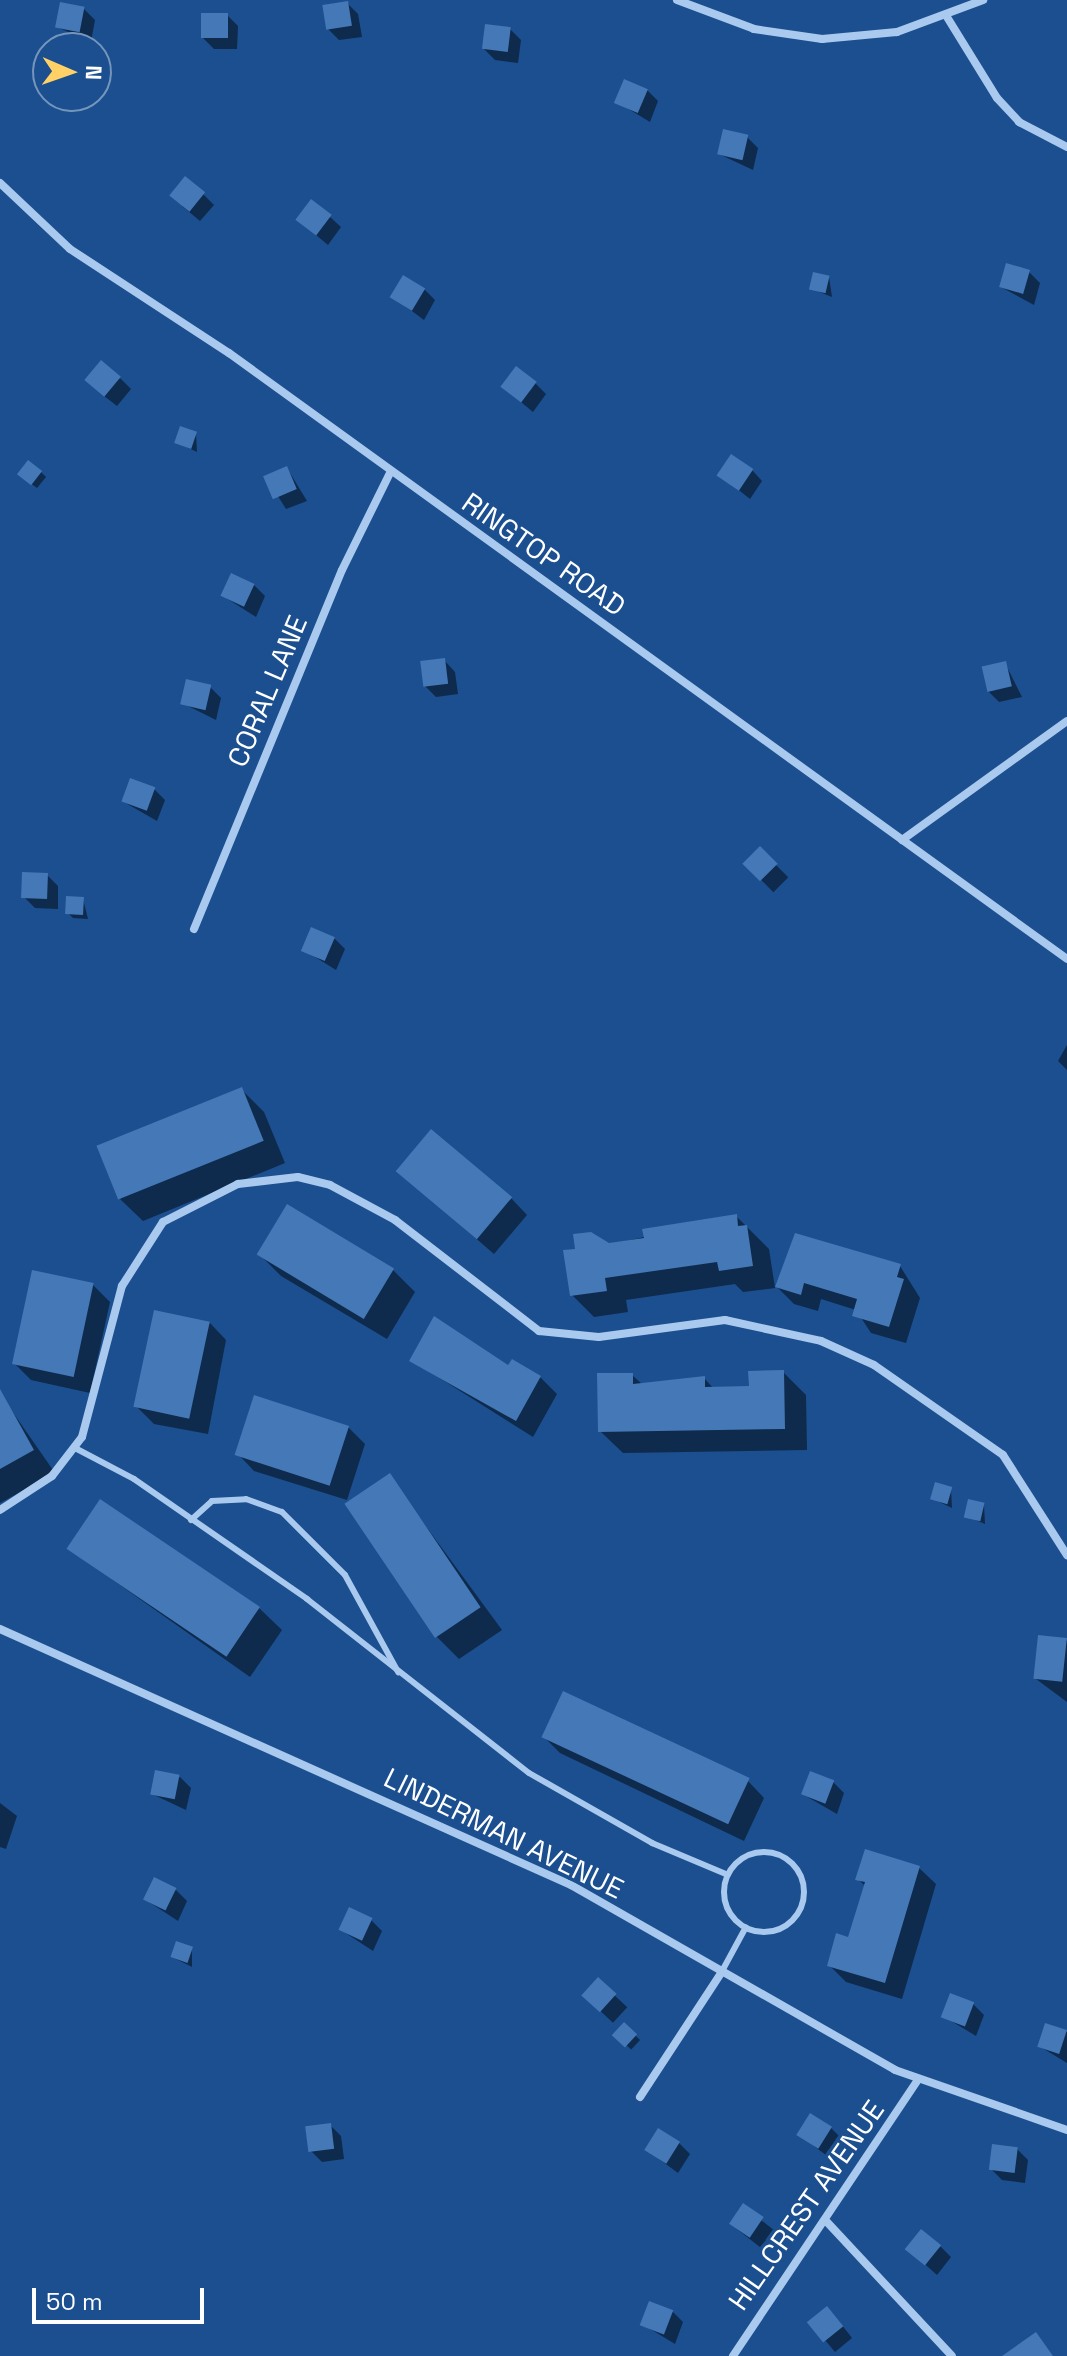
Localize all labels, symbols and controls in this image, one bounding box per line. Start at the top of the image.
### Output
north arrow [32,32,112,112]
text: N [80,65,108,81]
street label: RINGTOP ROAD [456,485,632,623]
street label: CORAL LANE [220,610,314,772]
street label: LINDERMAN AVENUE [379,1760,629,1906]
street label: HILLCREST AVENUE [721,2093,891,2317]
scale bar [36,2272,208,2322]
text: 50 m [46,2286,103,2317]

